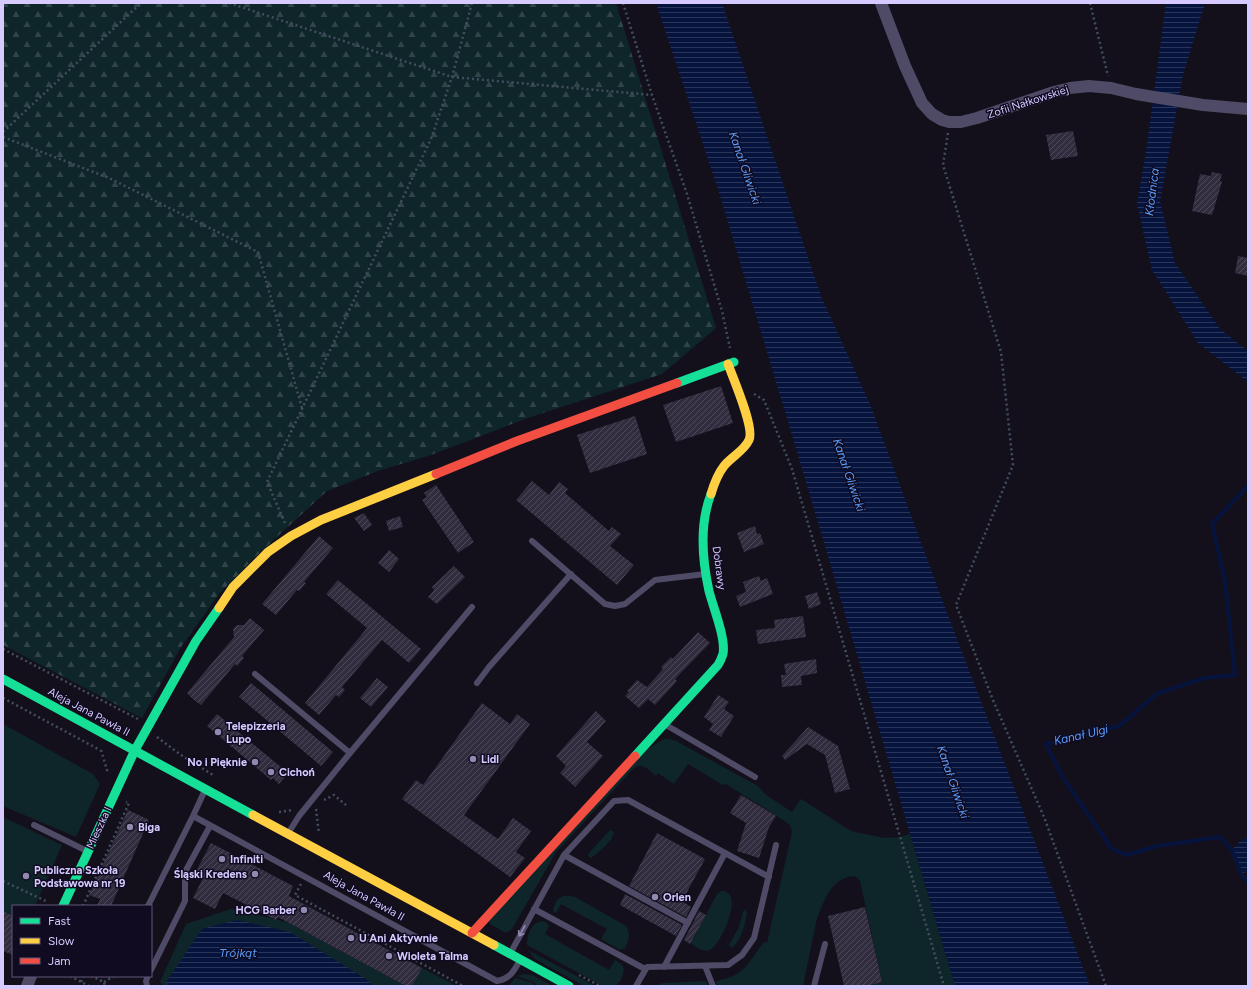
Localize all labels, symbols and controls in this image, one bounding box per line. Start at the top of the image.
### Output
street label: Zofii Nałkowskiej [986,83,1070,121]
water label: Kanał Gliwicki [726,130,764,207]
water label: Kłodnica [1142,167,1162,217]
water label: Kanał Gliwicki [830,437,868,514]
street label: Dobrawy [709,545,729,591]
street label: Aleja Jana Pawła II [46,685,132,739]
place label: Telepizzeria Lupo [226,720,286,746]
water label: Kanał Ulgi [1052,722,1110,748]
marker: Telepizzeria Lupo [213,727,223,737]
water label: Kanał Gliwicki [934,744,972,821]
place label: Lidl [481,753,499,766]
marker: Lidl [468,754,478,764]
place label: No i Pięknie [187,756,247,769]
marker: No i Pięknie [250,757,260,767]
place label: Cichoń [279,766,315,779]
marker: Cichoń [266,767,276,777]
street label: Mieszka I [84,805,114,851]
place label: Biga [138,821,160,834]
marker: Biga [125,822,135,832]
place label: Infiniti [230,853,263,866]
marker: Infiniti [217,854,227,864]
place label: Publiczna Szkoła Podstawowa nr 19 [34,864,125,890]
place label: Śląski Kredens [174,867,247,881]
street label: Aleja Jana Pawła II [321,868,407,924]
marker: Śląski Kredens [250,869,260,879]
marker: Publiczna Szkoła Podstawowa nr 19 [21,871,31,881]
place label: Orlen [663,891,691,904]
marker: Orlen [650,892,660,902]
place label: HCG Barber [235,904,297,917]
legend [12,905,152,977]
marker: HCG Barber [299,905,309,915]
text: Fast [48,914,71,928]
one-way arrow [518,925,525,937]
place label: U Ani Aktywnie [359,932,438,945]
marker: U Ani Aktywnie [346,933,356,943]
text: Slow [48,934,75,948]
water label: Trójkąt [219,946,257,960]
place label: Wioleta Talma [397,950,469,963]
marker: Wioleta Talma [384,951,394,961]
text: Jam [48,954,71,968]

